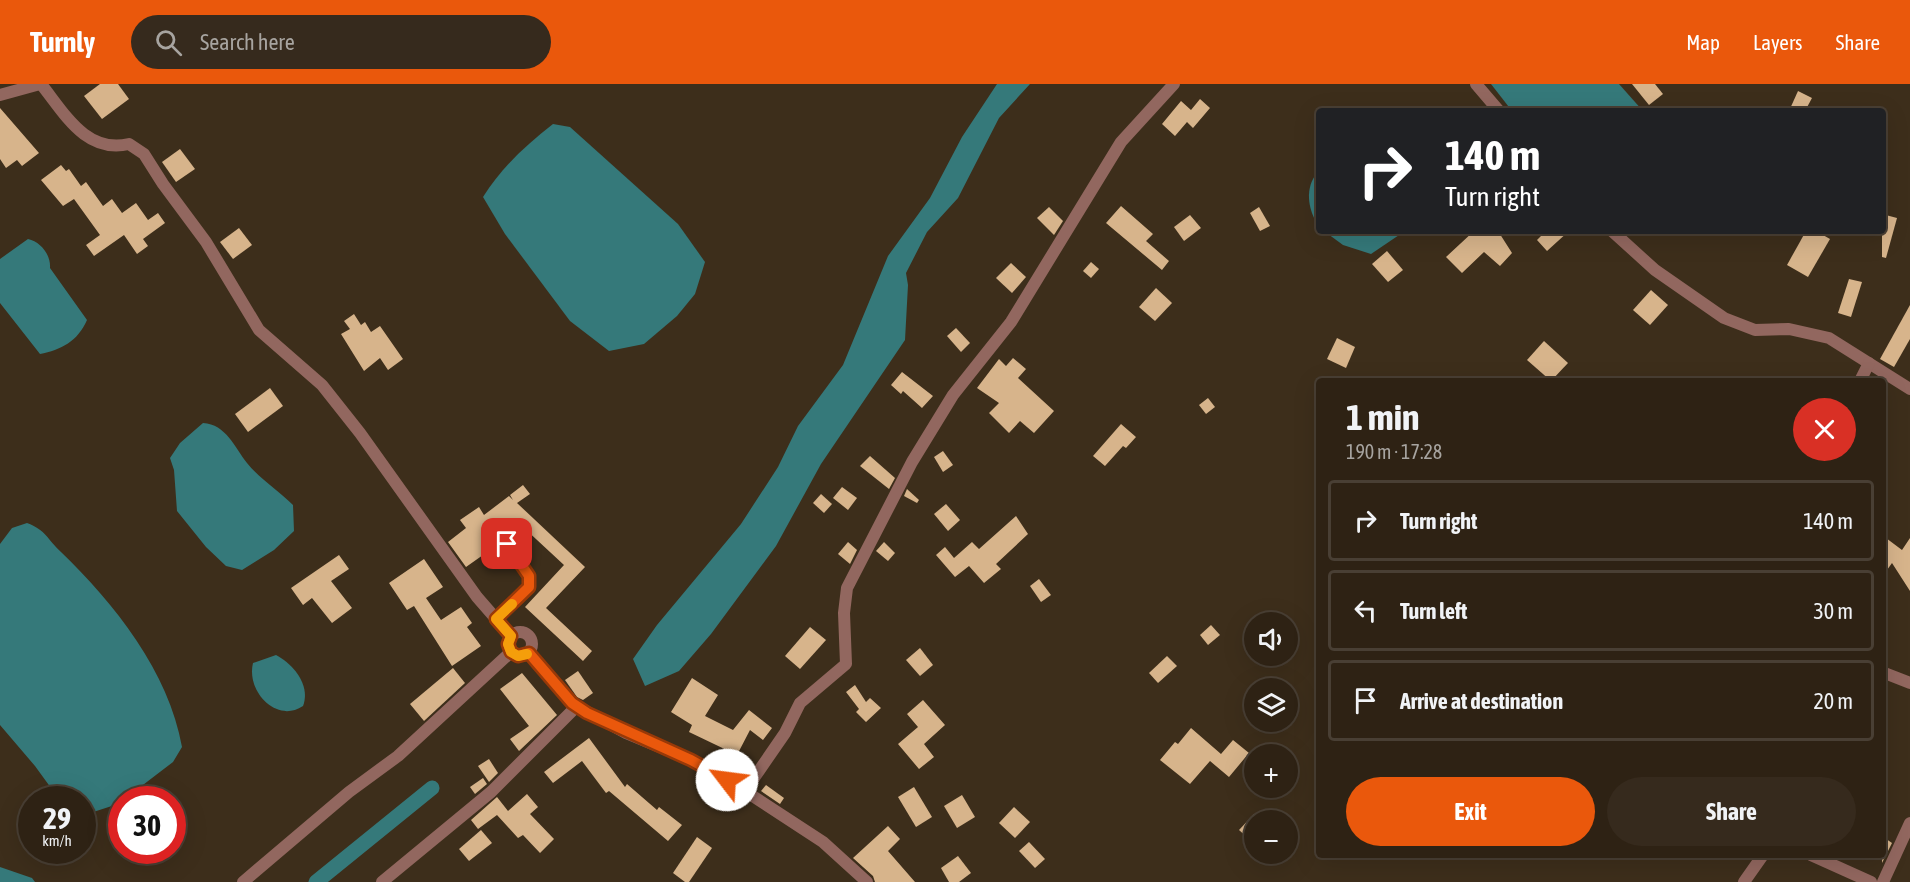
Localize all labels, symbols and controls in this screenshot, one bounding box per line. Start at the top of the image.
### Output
search box [131,15,551,69]
text: Turnly [30,26,95,58]
icon: search [152,26,185,59]
text: Search here [200,29,295,55]
text: Map [1686,30,1720,54]
text: Layers [1753,30,1803,54]
text: Share [1836,30,1880,54]
text: 140 m [1445,131,1540,179]
icon: right [1346,132,1424,210]
text: Turn right [1445,181,1540,212]
text: 1 min [1346,396,1420,438]
button: close [1793,398,1856,461]
text: 190 m · 17:28 [1346,440,1442,463]
icon: right [1349,504,1382,537]
text: Turn right [1400,508,1477,534]
text: 140 m [1803,508,1853,534]
pin [481,518,532,569]
icon: arrive [490,527,523,560]
icon: left [1349,594,1382,627]
text: Turn left [1400,598,1467,624]
text: 30 m [1813,598,1853,624]
map controls [1244,612,1298,864]
button: sound [1244,612,1298,666]
button: layers [1244,678,1298,732]
icon: arrive [1349,684,1382,717]
text: Arrive at destination [1400,688,1563,714]
text: 20 m [1813,688,1853,714]
button: + [1244,744,1298,798]
position arrow [695,748,759,812]
button: Exit [1346,777,1595,846]
button: Share [1607,777,1856,846]
speed limit sign: 30 [108,786,186,864]
text: 29 [43,801,71,835]
button: − [1244,810,1298,864]
text: km/h [42,832,72,849]

